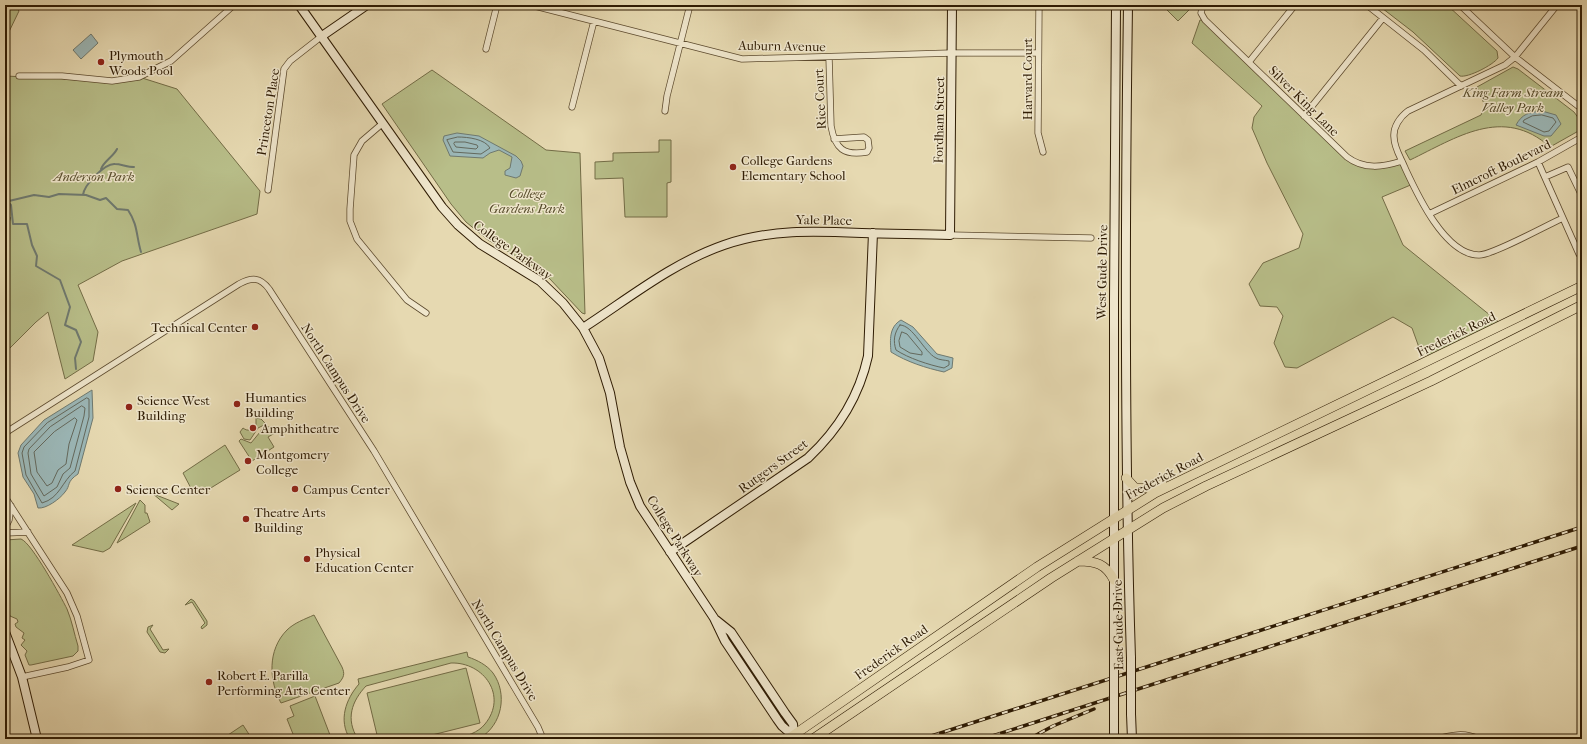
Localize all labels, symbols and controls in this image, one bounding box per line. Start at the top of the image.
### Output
street label: Auburn Avenue [737,38,826,54]
street label: Harvard Court [1020,38,1035,120]
place label: Plymouth Woods Pool [108,48,173,78]
marker: Plymouth Woods Pool [96,57,106,67]
street label: Silver King Lane [1266,63,1343,140]
street label: Princeton Place [254,67,282,157]
street label: Rice Court [811,68,829,130]
street label: Fordham Street [931,76,947,164]
park label: King Farm Stream Valley Park [1462,85,1563,115]
street label: Elmcroft Boulevard [1449,136,1554,198]
place label: College Gardens Elementary School [741,153,846,183]
marker: College Gardens Elementary School [728,162,738,172]
park label: Anderson Park [51,169,135,184]
park label: College Gardens Park [489,186,565,216]
street label: Yale Place [795,212,853,228]
street label: College Parkway [471,217,556,283]
street label: West Gude Drive [1094,224,1110,321]
street label: Frederick Road [1414,308,1499,360]
place label: Technical Center [151,320,247,335]
street label: North Campus Drive [298,320,374,426]
marker: Technical Center [250,322,260,332]
place label: Humanties Building [245,390,307,420]
place label: Science West Building [137,393,210,423]
marker: Humanties Building [232,399,242,409]
marker: Science West Building [124,402,134,412]
place label: Amphitheatre [260,421,340,436]
marker: Amphitheatre [248,423,258,433]
street label: Rutgers Street [735,436,811,496]
place label: Montgomery College [256,447,330,477]
street label: Frederick Road [1123,449,1206,503]
marker: Montgomery College [243,456,253,466]
place label: Science Center [126,482,211,497]
place label: Campus Center [303,482,390,497]
marker: Science Center [113,484,123,494]
marker: Campus Center [290,484,300,494]
street label: College Parkway [644,493,707,580]
place label: Theatre Arts Building [254,505,326,535]
marker: Theatre Arts Building [241,514,251,524]
place label: Physical Education Center [315,545,414,575]
marker: Physical Education Center [302,554,312,564]
street label: East Gude Drive [1110,579,1126,670]
street label: North Campus Drive [469,597,542,704]
street label: Frederick Road [852,621,931,683]
place label: Robert E. Parilla Performing Arts Center [217,668,350,698]
marker: Robert E. Parilla Performing Arts Center [204,677,214,687]

